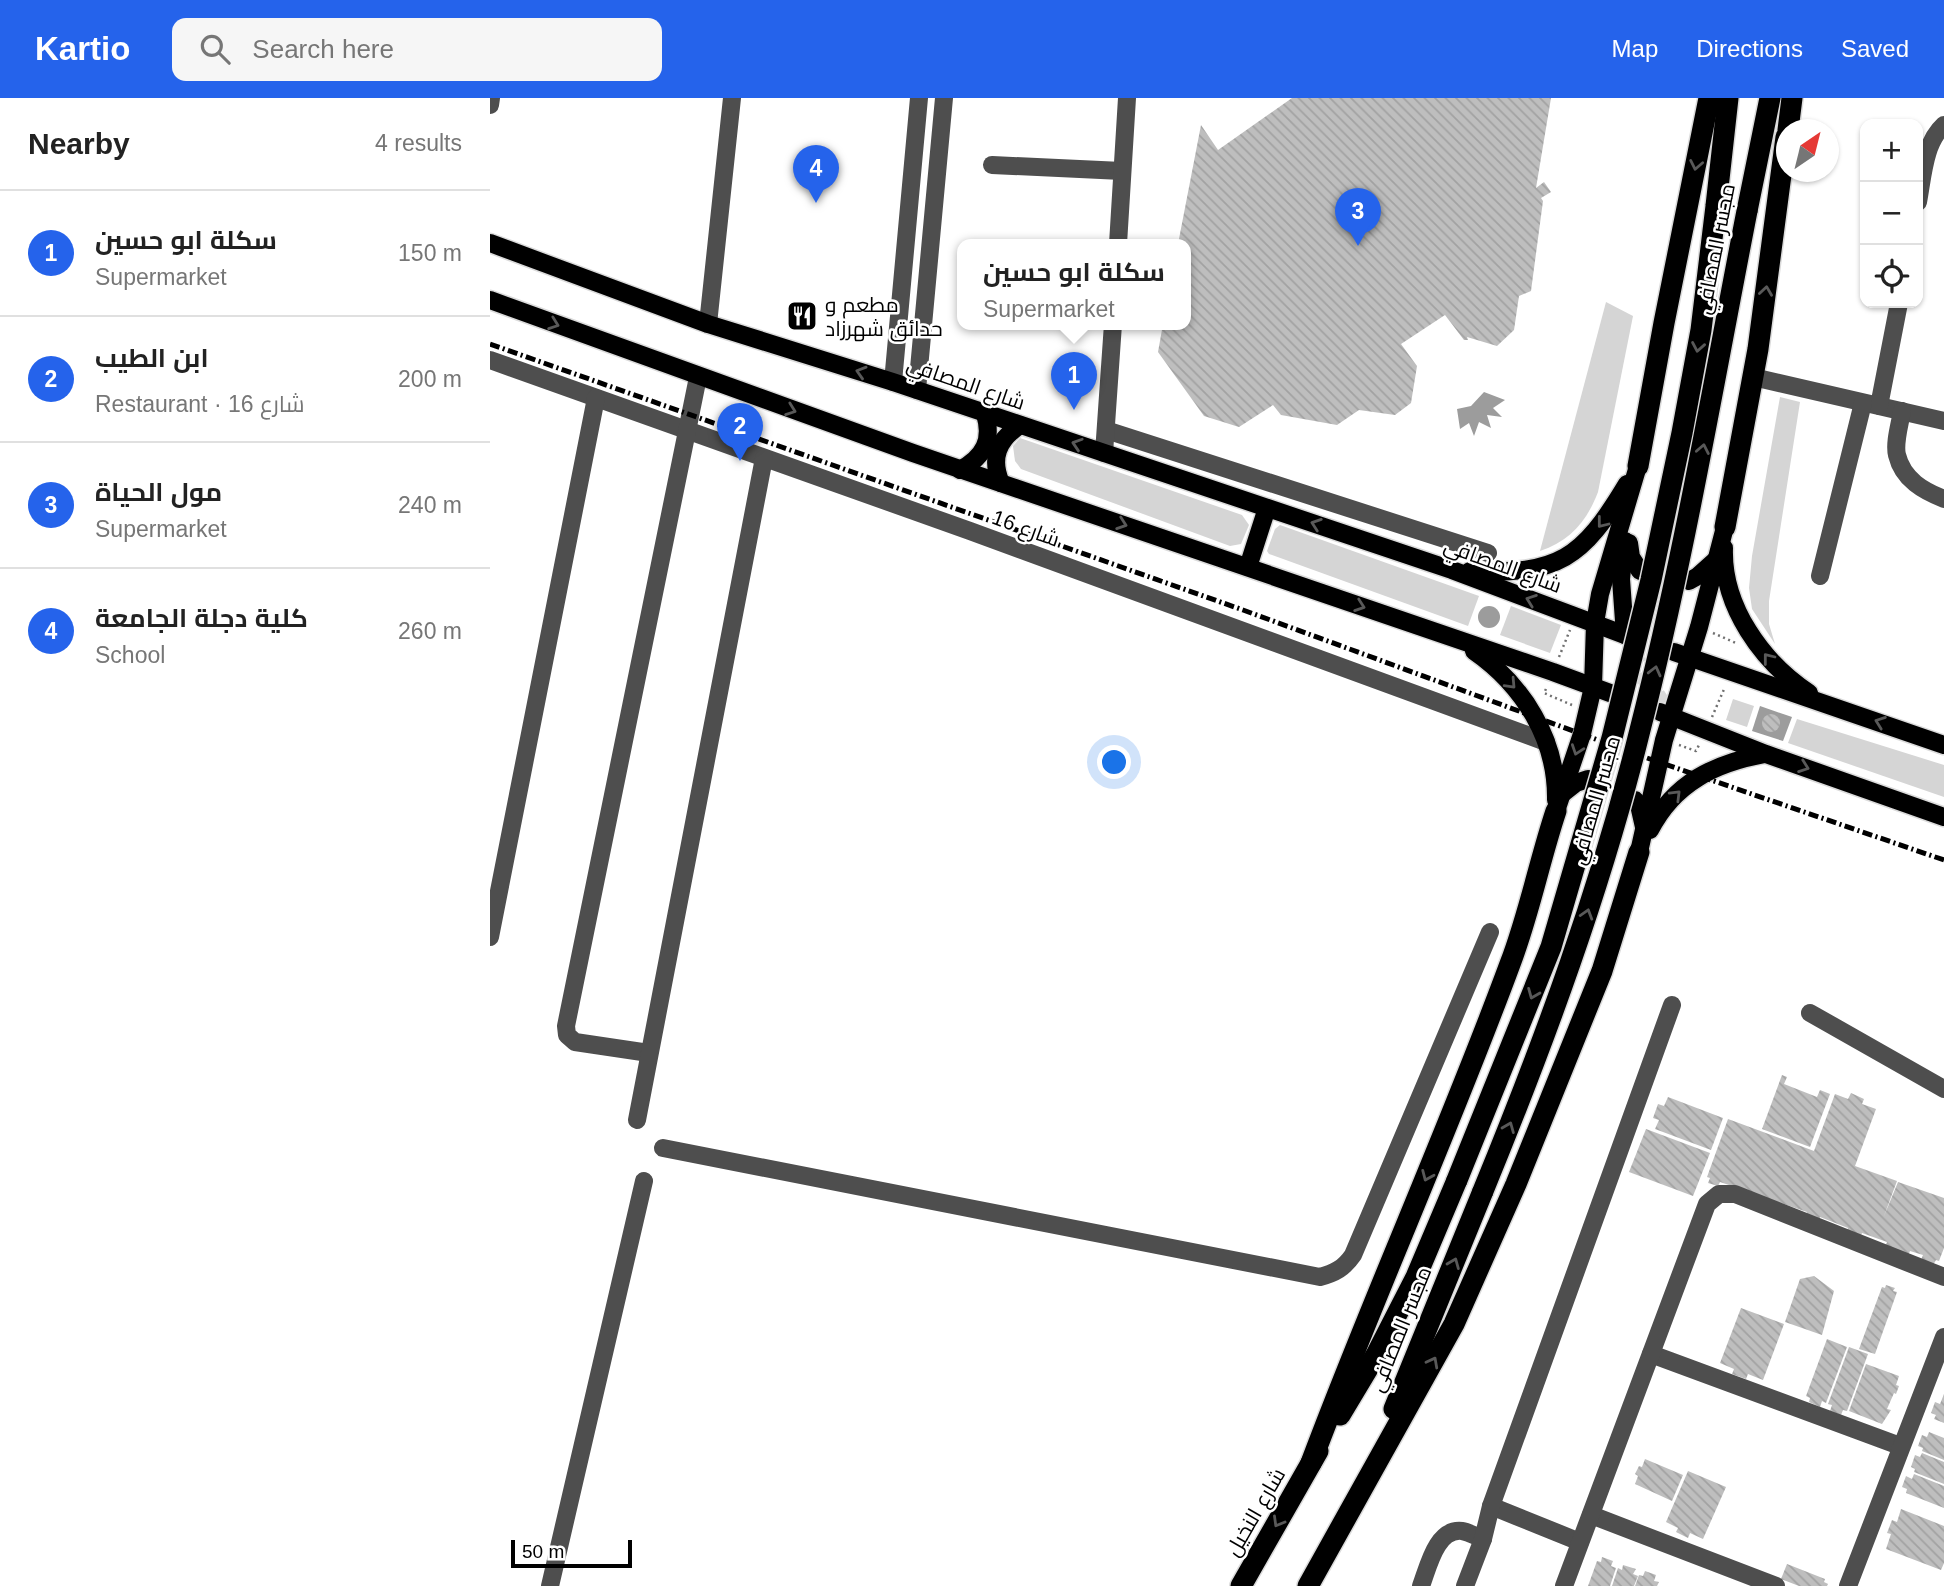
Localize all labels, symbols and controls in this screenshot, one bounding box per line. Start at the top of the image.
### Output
search box [172,18,662,81]
text: Kartio [35,30,130,67]
icon: search [196,30,234,68]
text: Search here [252,34,394,64]
text: Map [1612,35,1658,62]
text: Directions [1696,35,1803,62]
text: Saved [1841,35,1909,62]
north arrow [1776,119,1839,182]
map controls [1860,119,1923,308]
button: + [1860,119,1923,182]
text: Nearby [28,127,130,160]
text: 4 results [375,130,462,156]
pin: 4 [793,145,839,203]
one-way arrow [1689,159,1704,171]
street label: مجسر المصافي [1691,182,1744,317]
button: − [1860,182,1923,245]
pin: 3 [1335,188,1381,246]
text: سكلة ابو حسين [95,225,277,255]
popup [957,239,1191,330]
text: 1 [45,240,57,266]
text: 150 m [398,240,462,266]
button: locate [1860,245,1923,308]
text: سكلة ابو حسين [983,257,1165,287]
text: Supermarket [95,264,227,290]
one-way arrow [1758,285,1773,297]
place label: مطعم و حدائق شهرزاد [825,293,943,342]
text: Supermarket [983,296,1115,322]
restaurant icon: مطعم و حدائق شهرزاد [785,299,819,333]
one-way arrow [547,316,559,330]
one-way arrow [1691,341,1706,353]
text: ابن الطيب [95,343,209,373]
street label: شارع المصافي [902,352,1028,419]
pin: 1 [1051,352,1097,410]
text: 2 [45,366,57,392]
text: 200 m [398,366,462,392]
one-way arrow [856,366,868,381]
text: Restaurant · شارع 16 [95,391,305,417]
one-way arrow [784,402,796,416]
pin: 2 [717,403,763,461]
one-way arrow [1071,438,1084,452]
one-way arrow [1695,443,1710,455]
text: مول الحياة [95,477,222,507]
text: 3 [45,492,57,518]
text: 240 m [398,492,462,518]
street label: شارع 16 [988,505,1063,554]
text: Supermarket [95,516,227,542]
one-way arrow [1115,516,1127,530]
one-way arrow [1597,516,1610,528]
one-way arrow [1310,518,1323,532]
street label: شارع المصافي [1439,533,1565,602]
one-way arrow [1525,594,1537,608]
one-way arrow [1353,598,1366,612]
text: كلية دجلة الجامعة [95,603,308,633]
text: 4 [45,618,57,644]
text: 260 m [398,618,462,644]
text: School [95,642,165,668]
one-way arrow [1764,653,1776,666]
one-way arrow [1647,665,1661,677]
one-way arrow [1503,676,1516,689]
one-way arrow [1874,716,1886,730]
street label: مجسر المصافي [1566,733,1629,868]
one-way arrow [1571,743,1585,755]
your location [1097,745,1131,779]
one-way arrow [1797,759,1810,773]
one-way arrow [1668,791,1681,804]
one-way arrow [1579,908,1593,921]
one-way arrow [1527,987,1541,999]
one-way arrow [1500,1122,1514,1134]
one-way arrow [1421,1168,1435,1181]
one-way arrow [1445,1258,1459,1270]
street label: مجسر المصافي [1364,1263,1440,1397]
one-way arrow [1425,1357,1438,1369]
street label: شارع النخيل [1221,1464,1292,1562]
one-way arrow [1273,1514,1286,1527]
scale bar [511,1537,632,1569]
text: 50 m [522,1541,564,1562]

